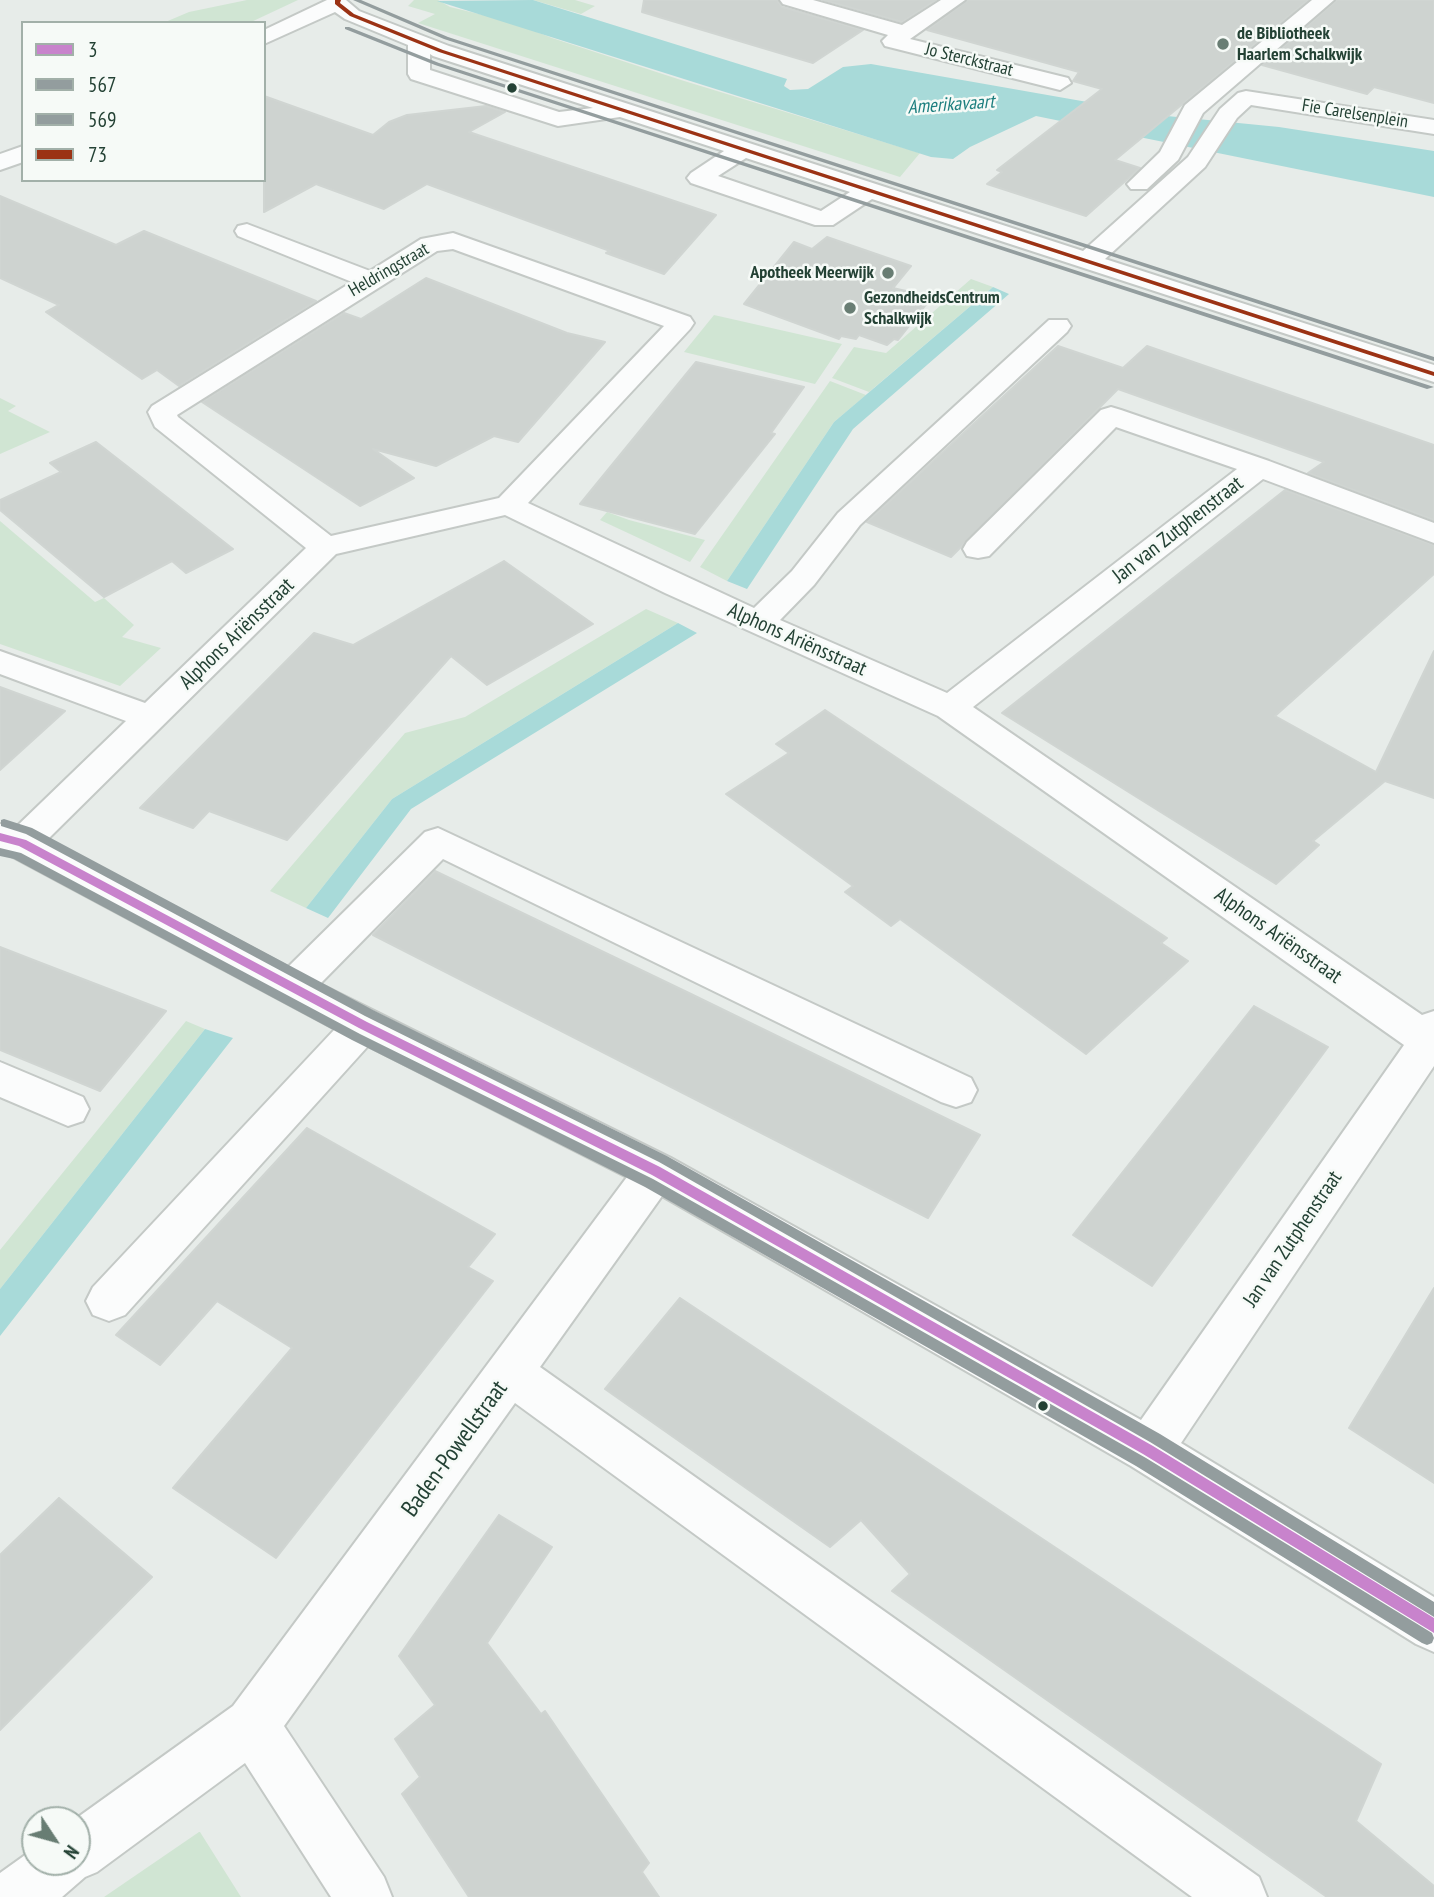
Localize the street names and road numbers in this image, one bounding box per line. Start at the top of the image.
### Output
street label: Jo Sterckstraat [923,39,1015,81]
street label: Fie Carelsenplein [1300,95,1410,133]
street label: Heldringstraat [345,238,433,302]
street label: Jan van Zutphenstraat [1108,471,1248,589]
street label: Alphons Ariënsstraat [174,573,300,695]
street label: Alphons Ariënsstraat [724,598,870,682]
street label: Alphons Ariënsstraat [1210,883,1346,989]
street label: Jan van Zutphenstraat [1238,1166,1348,1312]
street label: Baden-Powellstraat [396,1375,514,1523]

